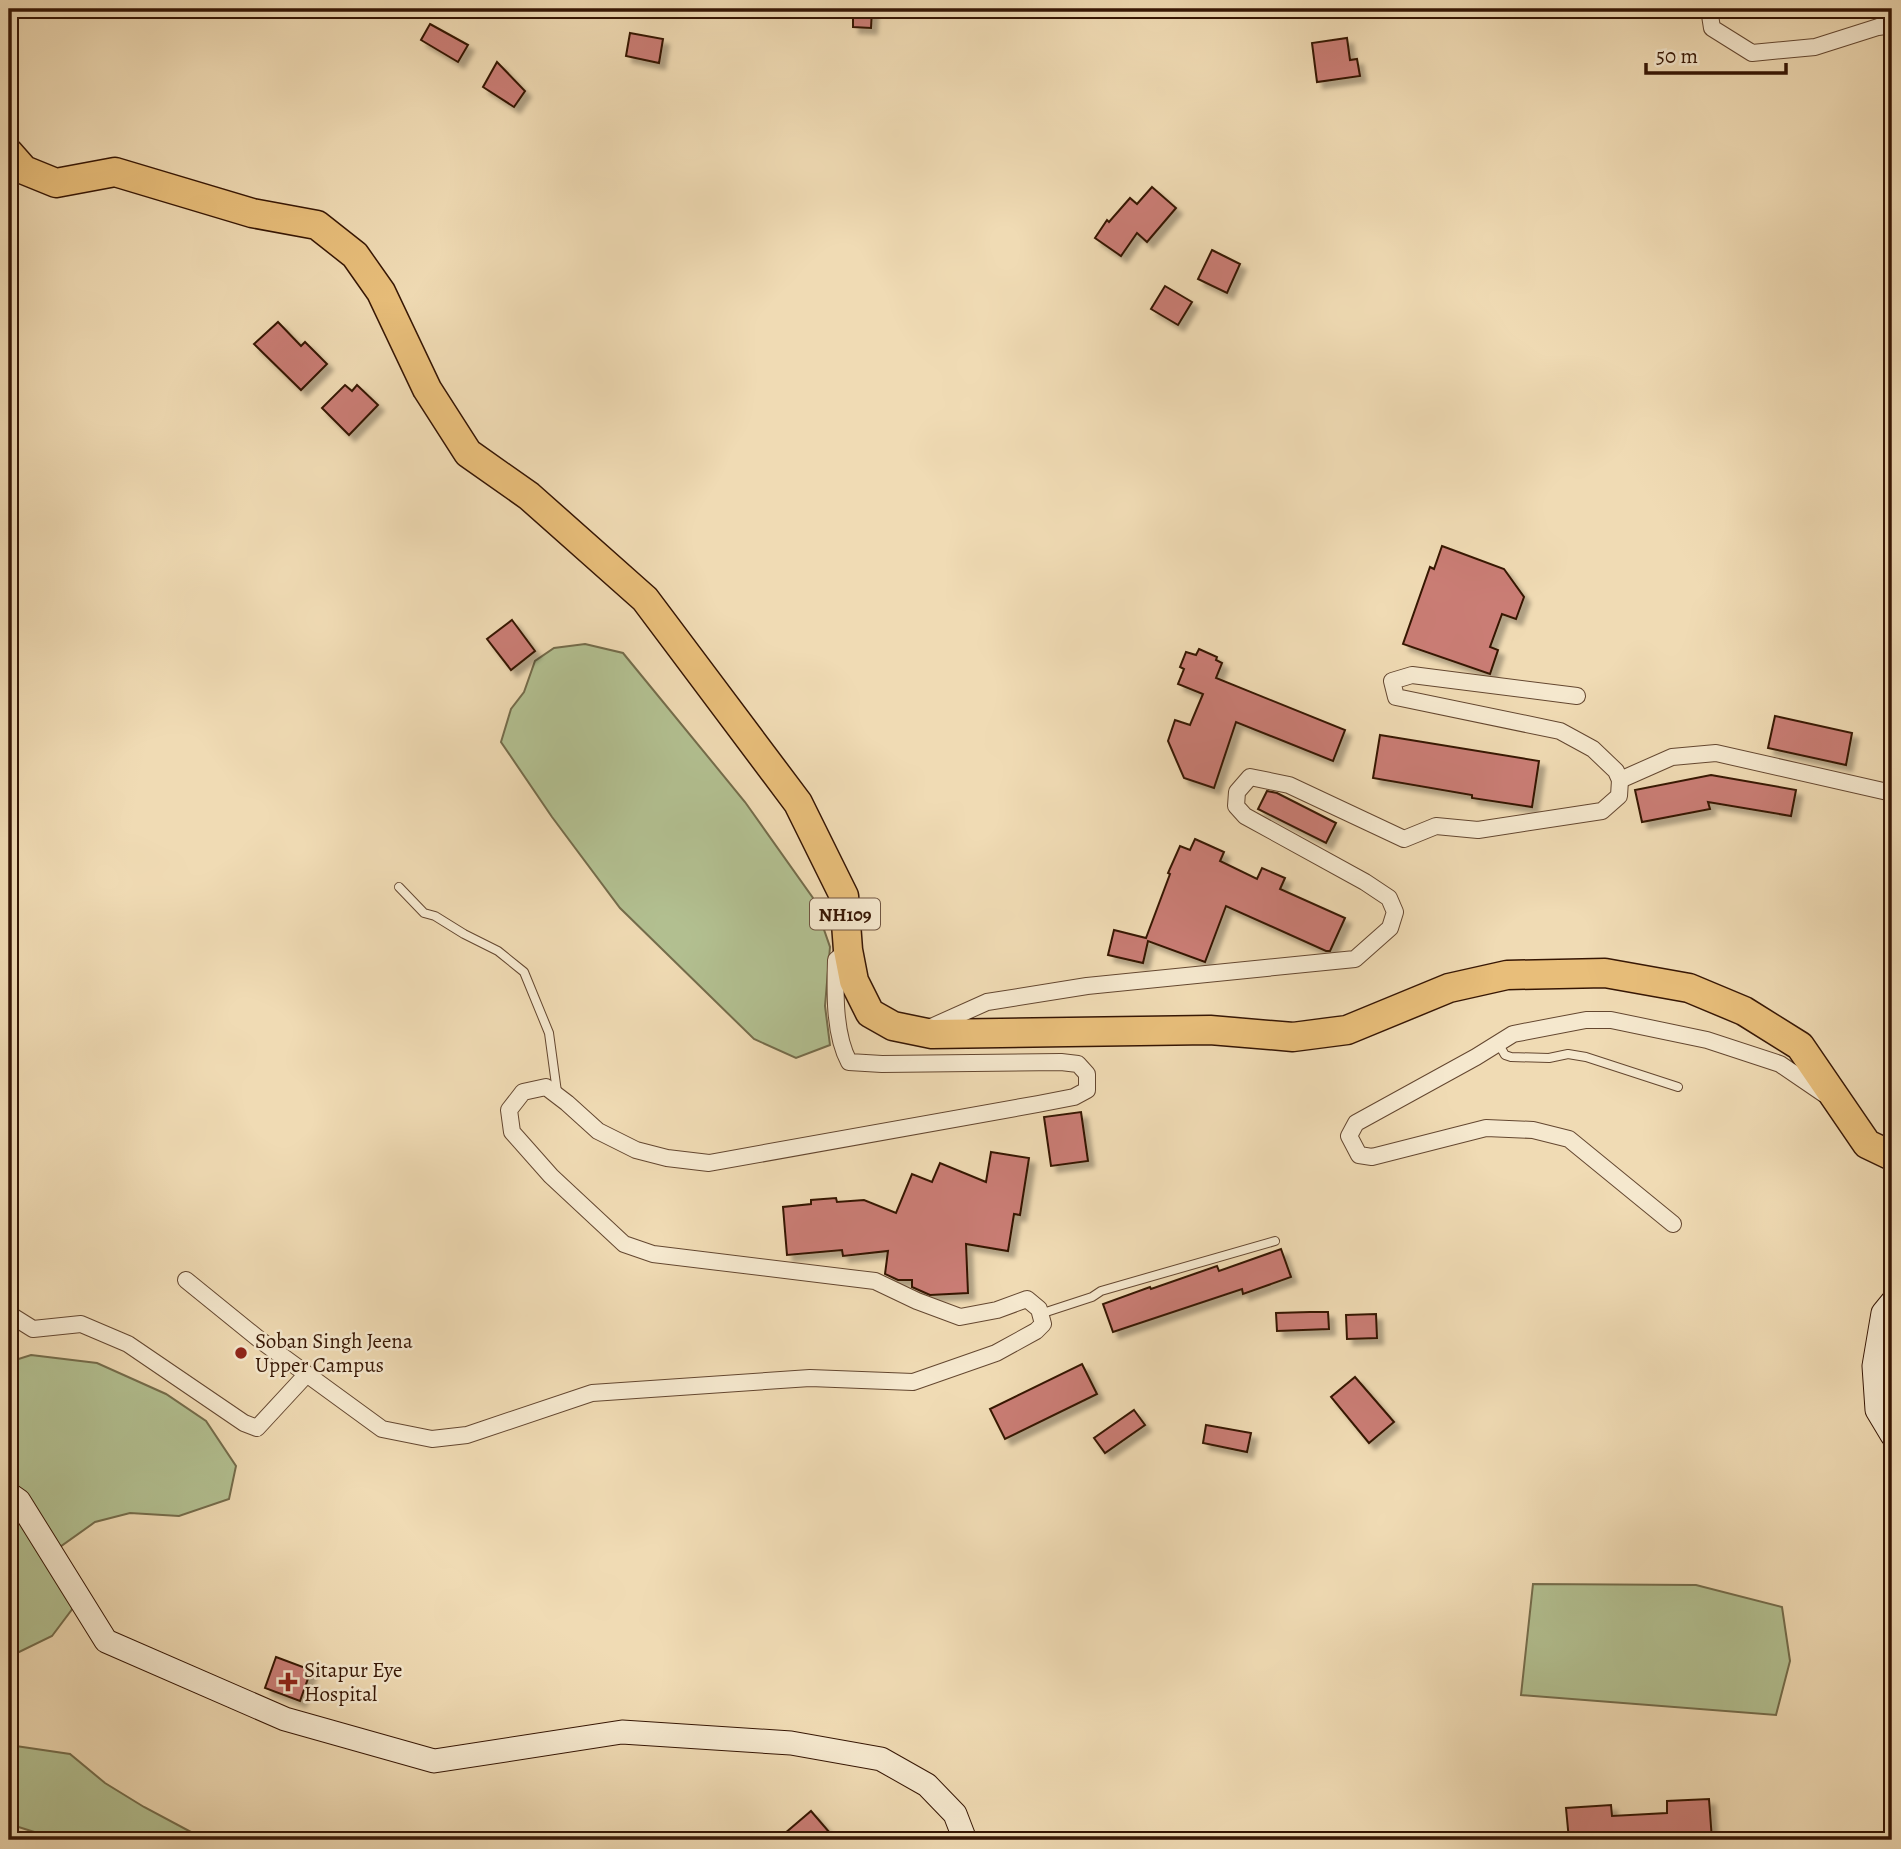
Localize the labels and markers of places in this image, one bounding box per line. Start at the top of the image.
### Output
place label: Soban Singh Jeena Upper Campus [255,1327,413,1379]
marker: Soban Singh Jeena Upper Campus [233,1345,249,1361]
place label: Sitapur Eye Hospital [304,1656,402,1708]
marker: Sitapur Eye Hospital [278,1672,298,1692]

